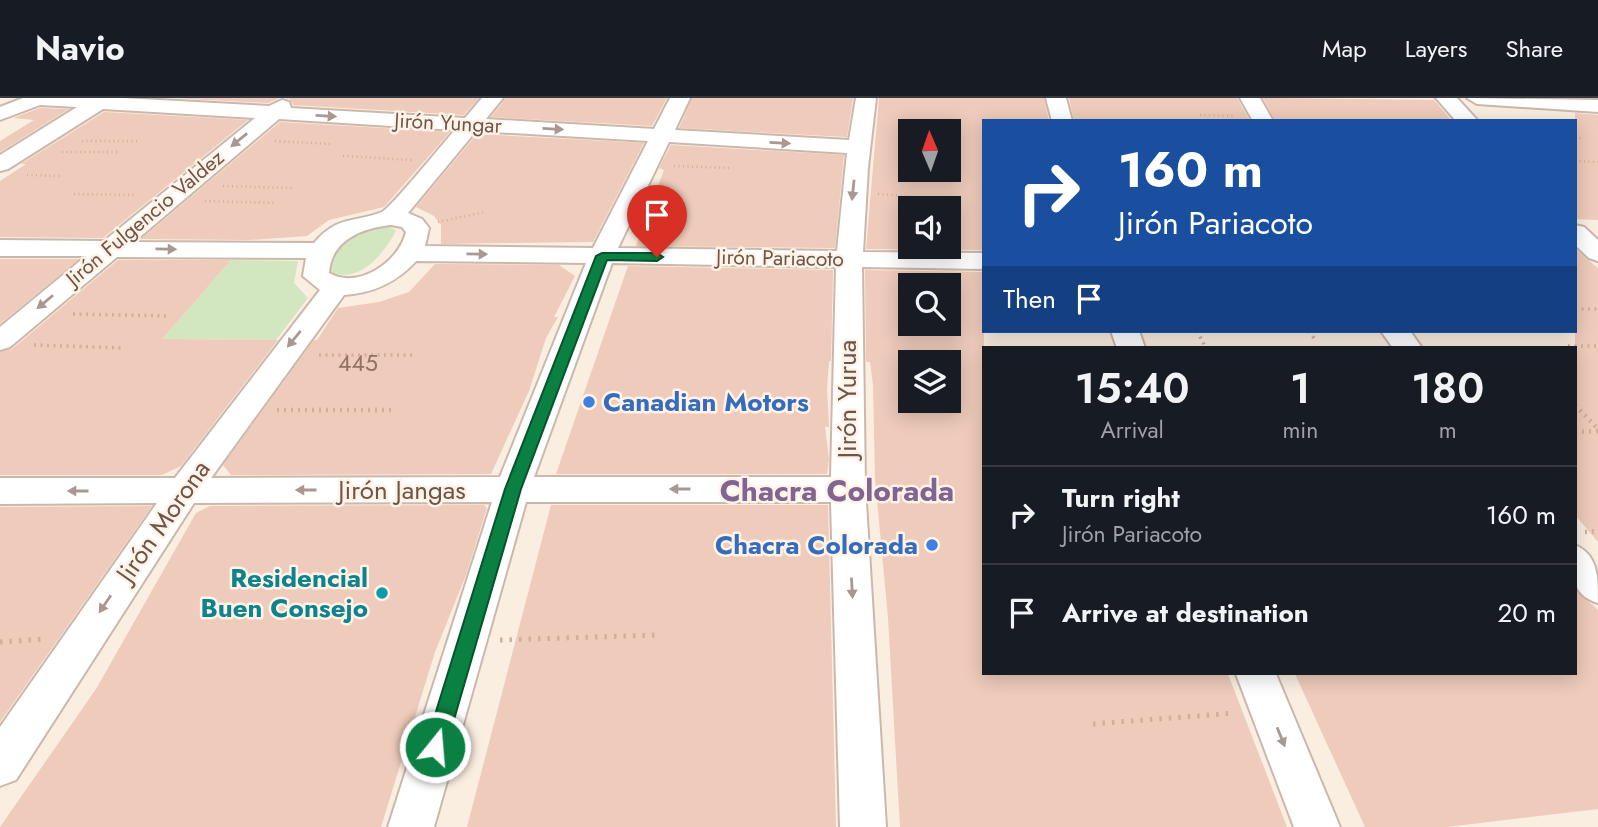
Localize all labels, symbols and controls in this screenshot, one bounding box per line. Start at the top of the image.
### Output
text: Navio [35,25,125,72]
text: Map [1322,31,1367,66]
text: Layers [1405,31,1467,66]
text: Share [1505,31,1563,66]
street label: Jirón Yungar [390,105,503,141]
one-way arrow [315,111,337,122]
north arrow [898,119,961,182]
map controls [898,119,961,413]
one-way arrow [543,124,565,135]
one-way arrow [230,133,248,148]
text: 160 m [1118,135,1263,205]
one-way arrow [770,138,792,149]
street label: Jirón Fulgencio Valdez [57,143,231,295]
icon: right [1003,147,1094,238]
one-way arrow [847,179,858,201]
pin [627,185,687,257]
icon: arrive [638,196,676,234]
button: sound [898,196,961,259]
text: Jirón Pariacoto [1118,200,1313,246]
street label: Jirón Pariacoto [713,242,844,274]
one-way arrow [155,243,177,255]
one-way arrow [466,248,488,260]
button: search [898,273,961,336]
text: Then [1003,280,1056,318]
icon: arrive [1070,280,1108,318]
one-way arrow [37,294,54,309]
one-way arrow [287,330,302,348]
street label: Jirón Yurua [828,340,866,461]
house number: 445 [338,346,378,380]
button: layers [898,350,961,413]
text: 15:40 [1075,358,1190,419]
text: 1 [1290,358,1311,419]
text: 180 [1411,358,1484,419]
place label: Canadian Motors [603,383,809,421]
marker: Canadian Motors [581,394,597,410]
text: Arrival [1100,413,1164,447]
text: min [1282,413,1318,447]
text: m [1439,413,1457,447]
street label: Jirón Morona [105,452,219,592]
district label: Chacra Colorada [720,469,954,512]
street label: Jirón Jangas [335,471,466,509]
text: Turn right [1062,479,1180,517]
one-way arrow [669,483,691,495]
one-way arrow [295,484,317,496]
one-way arrow [67,485,89,497]
icon: right [1003,496,1041,534]
text: 160 m [1486,496,1556,534]
text: Jirón Pariacoto [1062,517,1202,551]
place label: Chacra Colorada [715,526,918,564]
marker: Chacra Colorada [924,537,940,553]
place label: Residencial Buen Consejo [200,559,368,627]
one-way arrow [846,578,857,600]
marker: Residencial Buen Consejo [374,585,390,601]
icon: arrive [1003,594,1041,632]
text: Arrive at destination [1062,594,1309,632]
text: 20 m [1498,594,1556,632]
one-way arrow [98,595,112,613]
position arrow [398,710,472,784]
one-way arrow [1276,727,1287,748]

